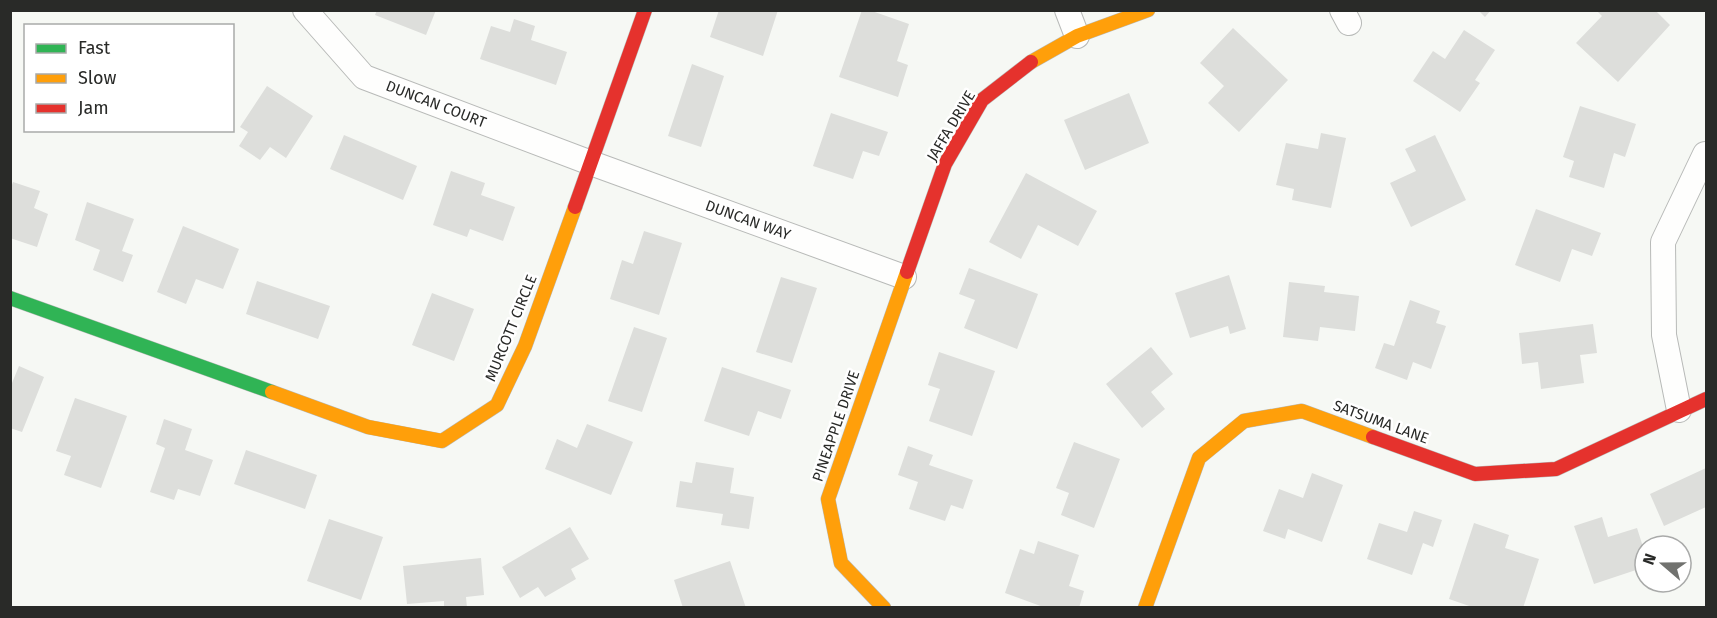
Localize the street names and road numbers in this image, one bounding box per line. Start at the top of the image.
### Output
street label: DUNCAN COURT [383,77,489,131]
street label: JAFFA DRIVE [923,87,979,165]
street label: DUNCAN WAY [703,196,794,244]
street label: MURCOTT CIRCLE [481,272,541,384]
street label: PINEAPPLE DRIVE [809,368,863,484]
street label: SATSUMA LANE [1331,396,1431,448]

